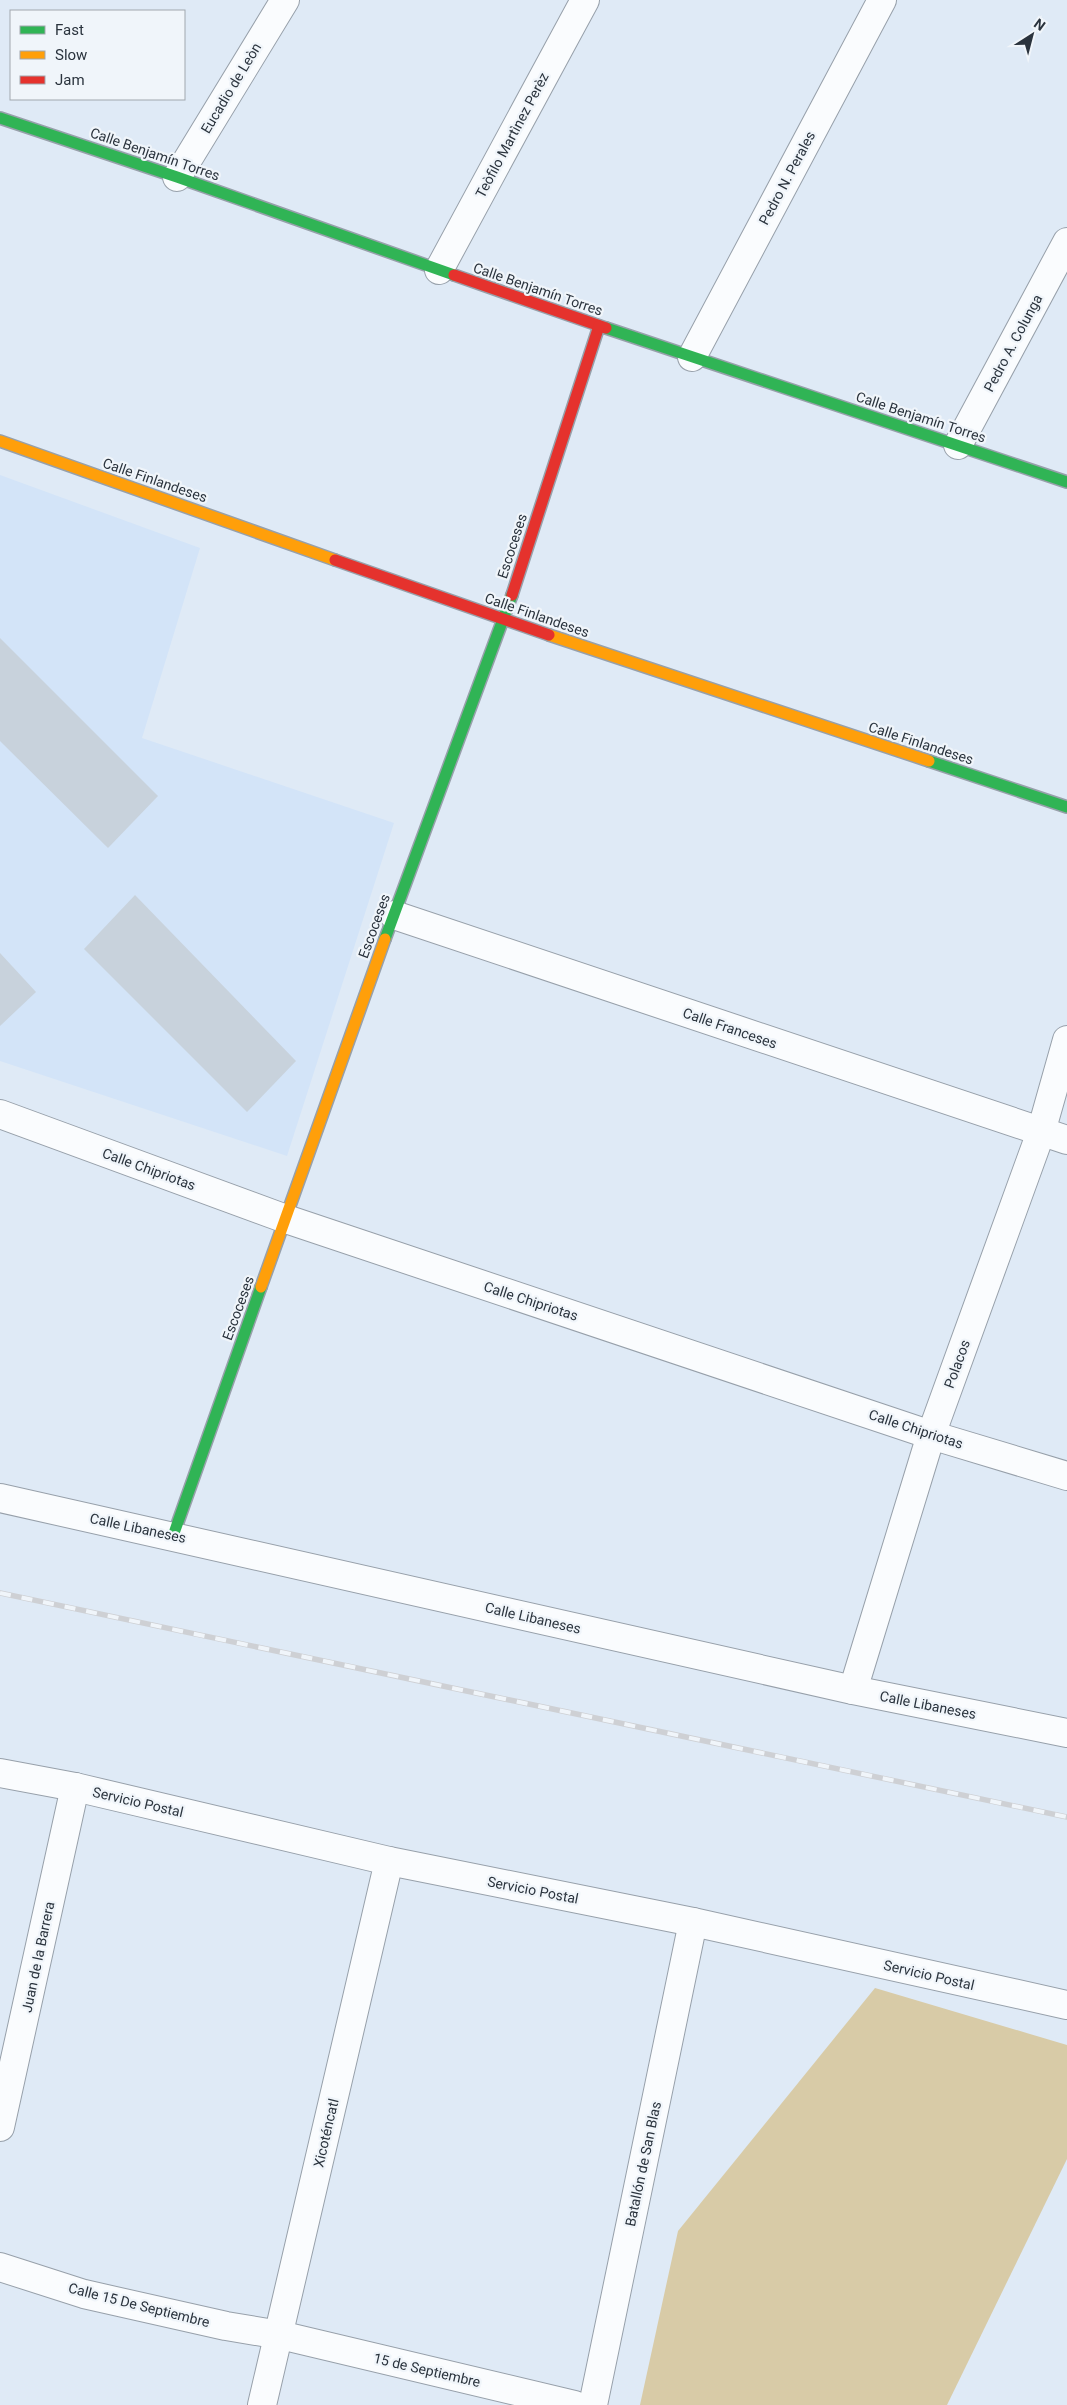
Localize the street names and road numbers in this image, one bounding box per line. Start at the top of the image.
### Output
street label: Eucadio de Leòn [198,40,264,136]
street label: Teòfilo Martìnez Perèz [472,70,552,200]
street label: Calle Benjamín Torres [88,124,222,184]
street label: Pedro N. Perales [756,129,818,227]
street label: Calle Benjamín Torres [471,259,605,319]
street label: Pedro A. Colunga [981,292,1045,394]
street label: Calle Benjamín Torres [854,388,988,446]
street label: Calle Finlandeses [101,455,209,505]
street label: Escoceses [494,512,530,580]
street label: Calle Finlandeses [483,590,591,640]
street label: Calle Finlandeses [867,719,975,767]
street label: Escoceses [355,892,393,960]
street label: Calle Franceses [681,1004,779,1052]
street label: Calle Chipriotas [100,1145,198,1193]
street label: Escoceses [219,1274,257,1342]
street label: Calle Chipriotas [482,1278,580,1324]
street label: Polacos [941,1338,973,1390]
street label: Calle Chipriotas [867,1406,965,1452]
street label: Calle Libaneses [88,1510,188,1546]
street label: Calle Libaneses [484,1599,582,1637]
street label: Calle Libaneses [878,1688,978,1722]
street label: Servicio Postal [91,1784,185,1820]
street label: Servicio Postal [486,1873,580,1907]
street label: Juan de la Barrera [18,1900,58,2014]
street label: Servicio Postal [882,1957,976,1993]
street label: Xicoténcatl [310,2097,342,2169]
street label: Batallón de San Blas [622,2100,664,2228]
street label: Calle 15 De Septiembre [67,2280,211,2330]
street label: 15 de Septiembre [372,2350,482,2390]

